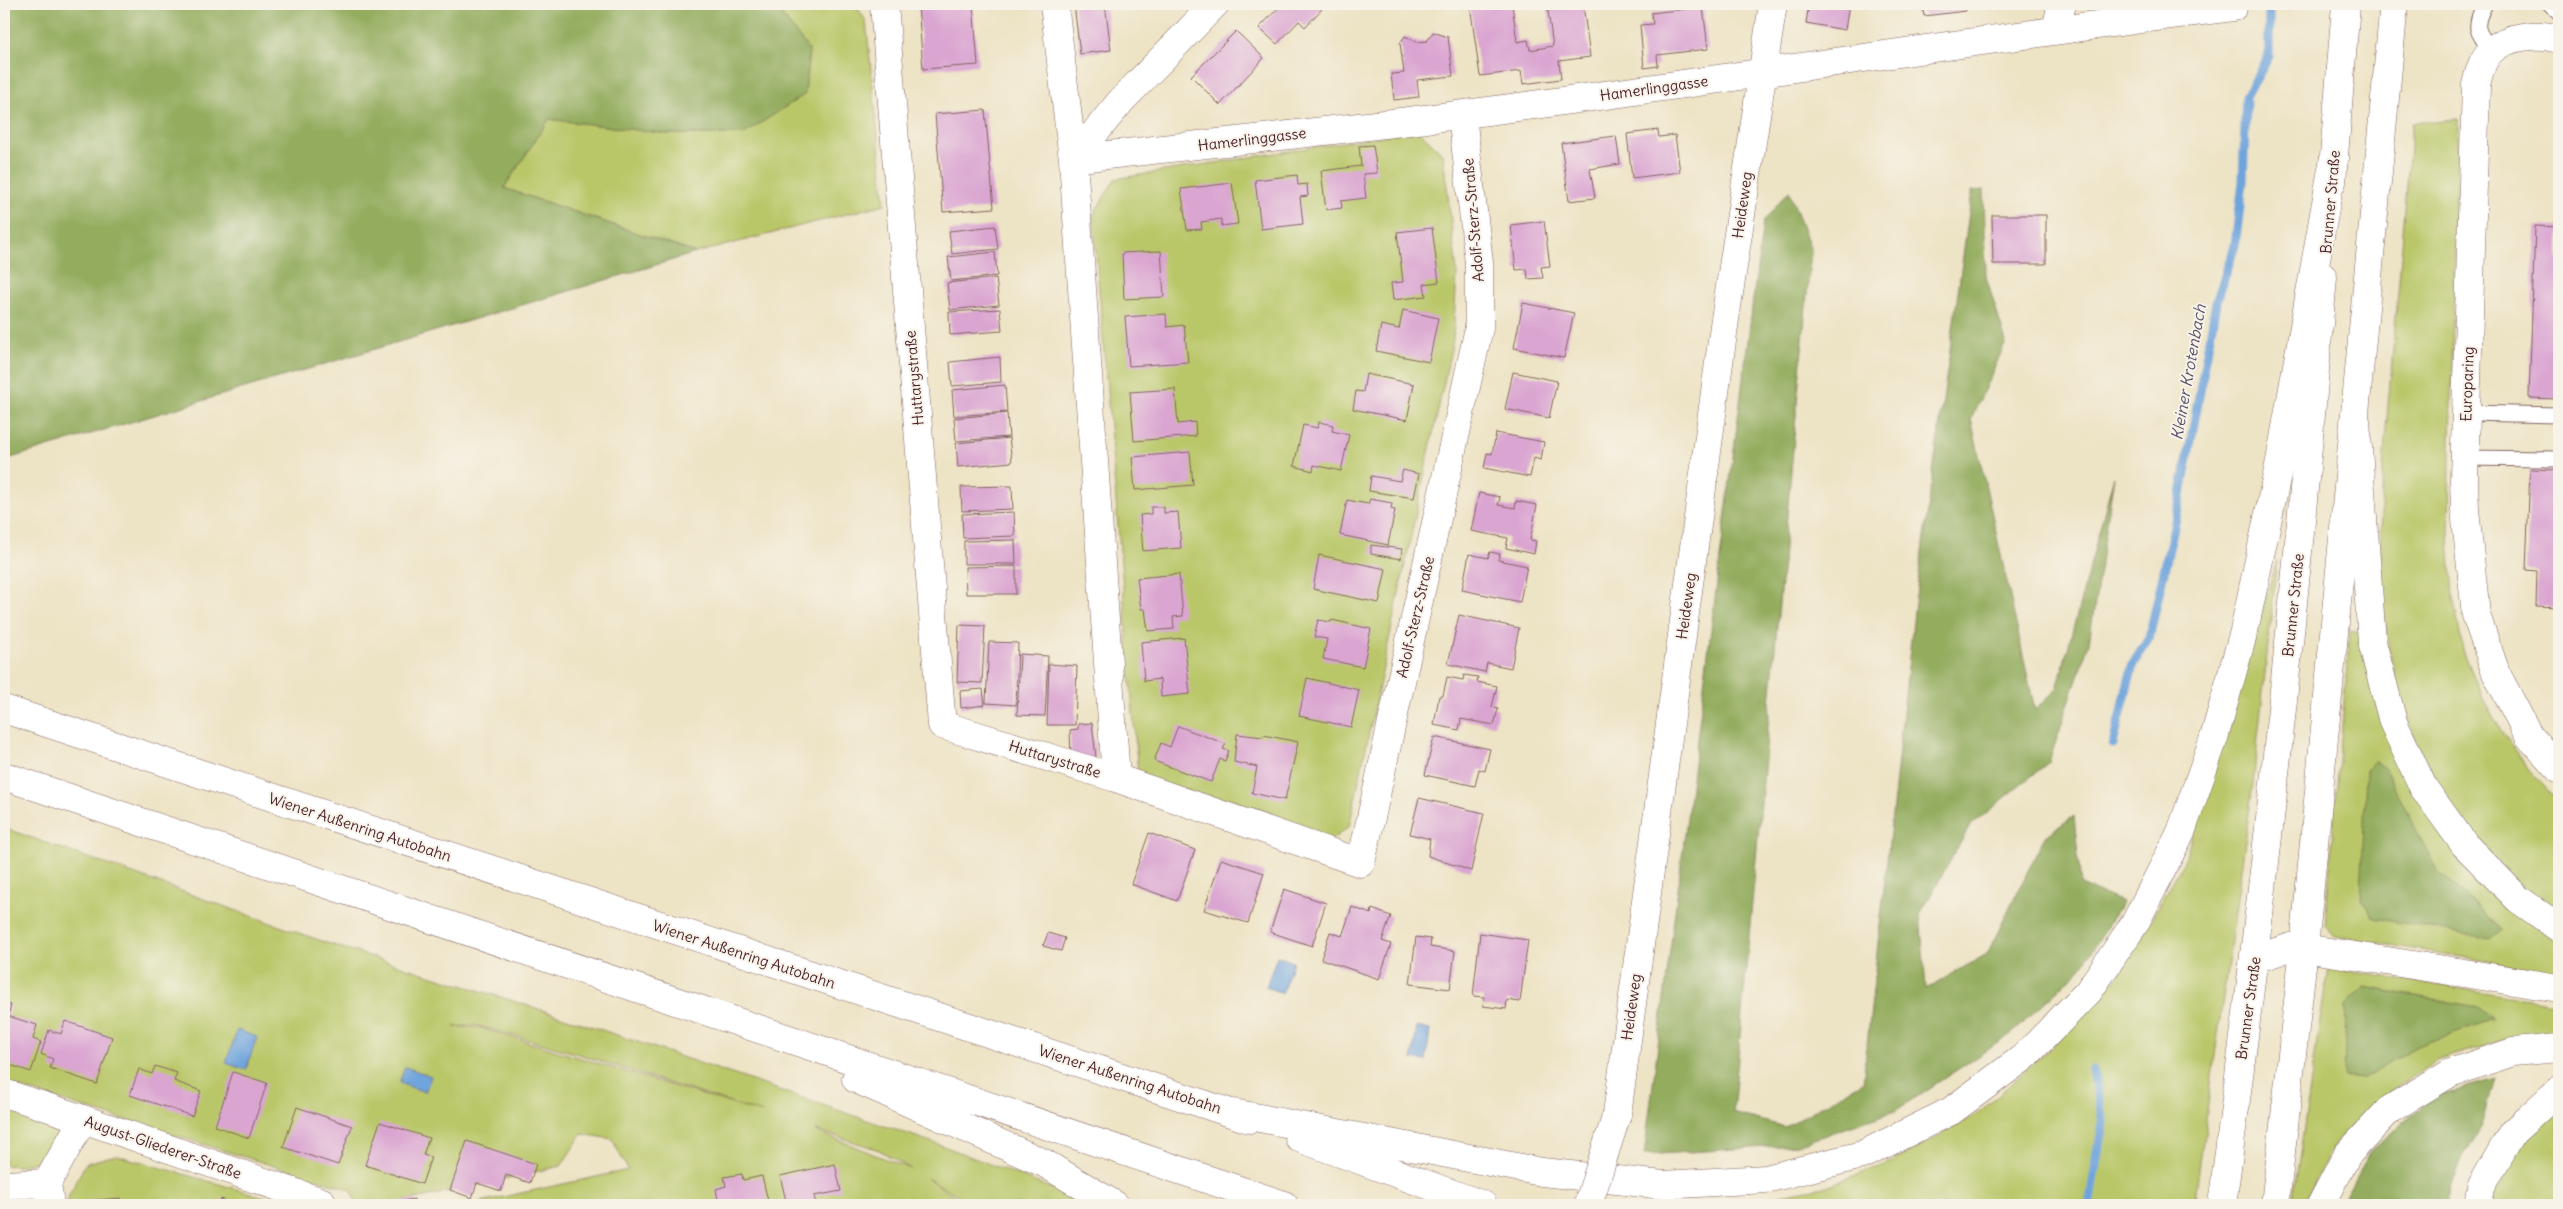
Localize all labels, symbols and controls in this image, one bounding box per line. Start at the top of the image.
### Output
street label: Hamerlinggasse [1599,71,1709,105]
street label: Hamerlinggasse [1197,123,1307,155]
street label: Brunner Straße [2316,149,2344,255]
street label: Adolf-Sterz-Straße [1458,157,1488,283]
street label: Heideweg [1728,170,1756,240]
water label: Kleiner Krotenbach [2166,302,2210,441]
street label: Huttarystraße [900,330,928,426]
street label: Europaring [2456,346,2478,422]
street label: Brunner Straße [2278,552,2308,658]
street label: Adolf-Sterz-Straße [1392,554,1438,680]
street label: Heideweg [1672,571,1700,641]
street label: Huttarystraße [1007,736,1103,782]
street label: Wiener Außenring Autobahn [266,788,454,866]
street label: Wiener Außenring Autobahn [650,915,838,993]
street label: Brunner Straße [2231,955,2265,1061]
street label: Heideweg [1617,972,1645,1042]
street label: Wiener Außenring Autobahn [1036,1040,1224,1118]
street label: August-Gliederer-Straße [82,1111,244,1183]

